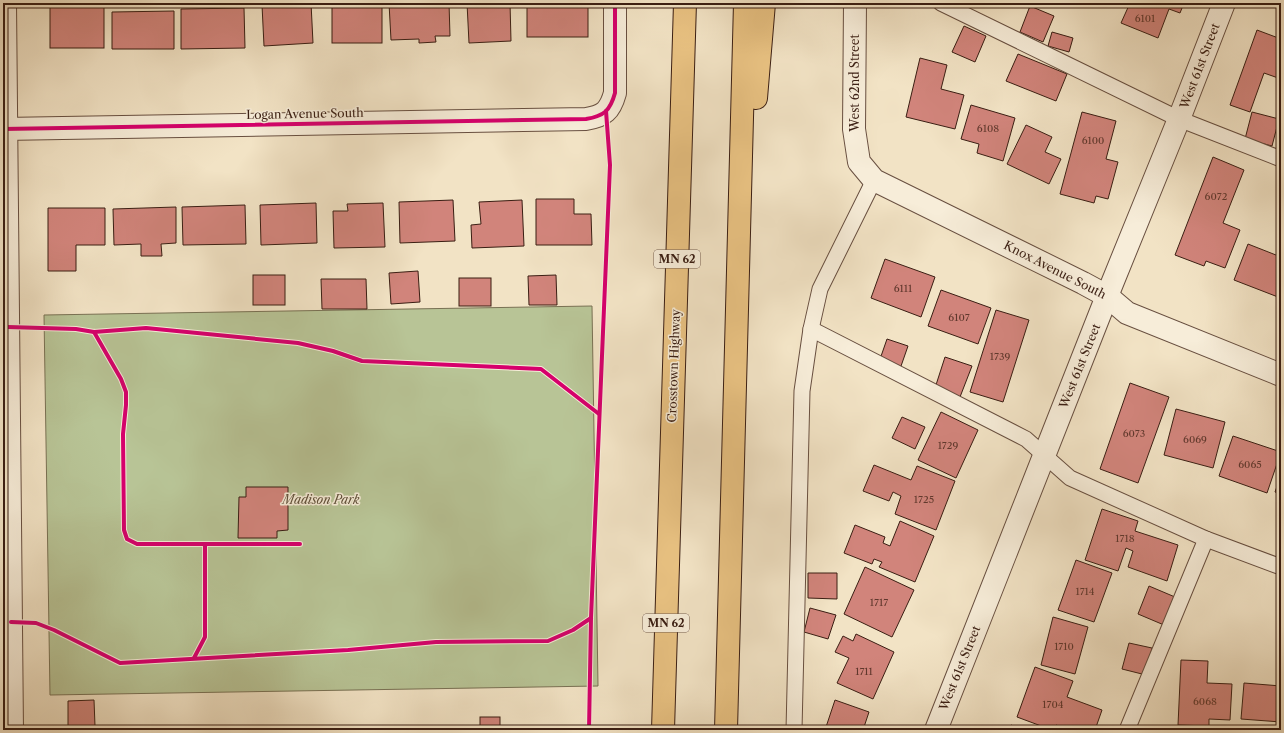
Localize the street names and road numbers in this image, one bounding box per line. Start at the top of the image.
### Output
street label: West 61st Street [1176,20,1223,112]
street label: West 62nd Street [847,34,862,133]
street label: Logan Avenue South [246,105,364,122]
street label: Knox Avenue South [1002,237,1109,302]
road number: MN 62 [654,250,700,268]
street label: Crosstown Highway [664,309,683,423]
street label: West 61st Street [1055,321,1104,411]
road number: MN 62 [643,614,689,632]
street label: West 61st Street [935,623,984,713]

